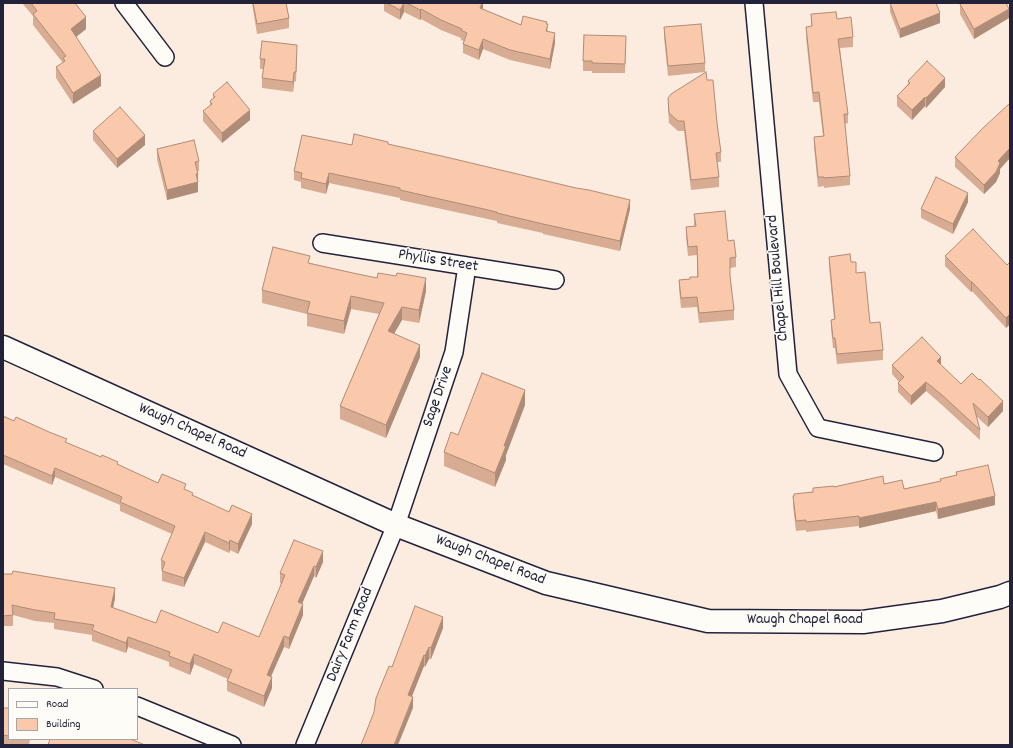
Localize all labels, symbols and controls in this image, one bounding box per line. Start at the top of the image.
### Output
street label: Chapel Hill Boulevard [764,214,794,342]
street label: Phyllis Street [397,246,479,278]
street label: Sage Drive [420,364,458,430]
street label: Waugh Chapel Road [135,400,249,464]
street label: Waugh Chapel Road [432,531,548,591]
street label: Dairy Farm Road [323,585,379,685]
street label: Waugh Chapel Road [747,611,863,631]
legend [8,688,138,740]
text: Road [46,696,68,713]
text: Building [46,716,81,733]

